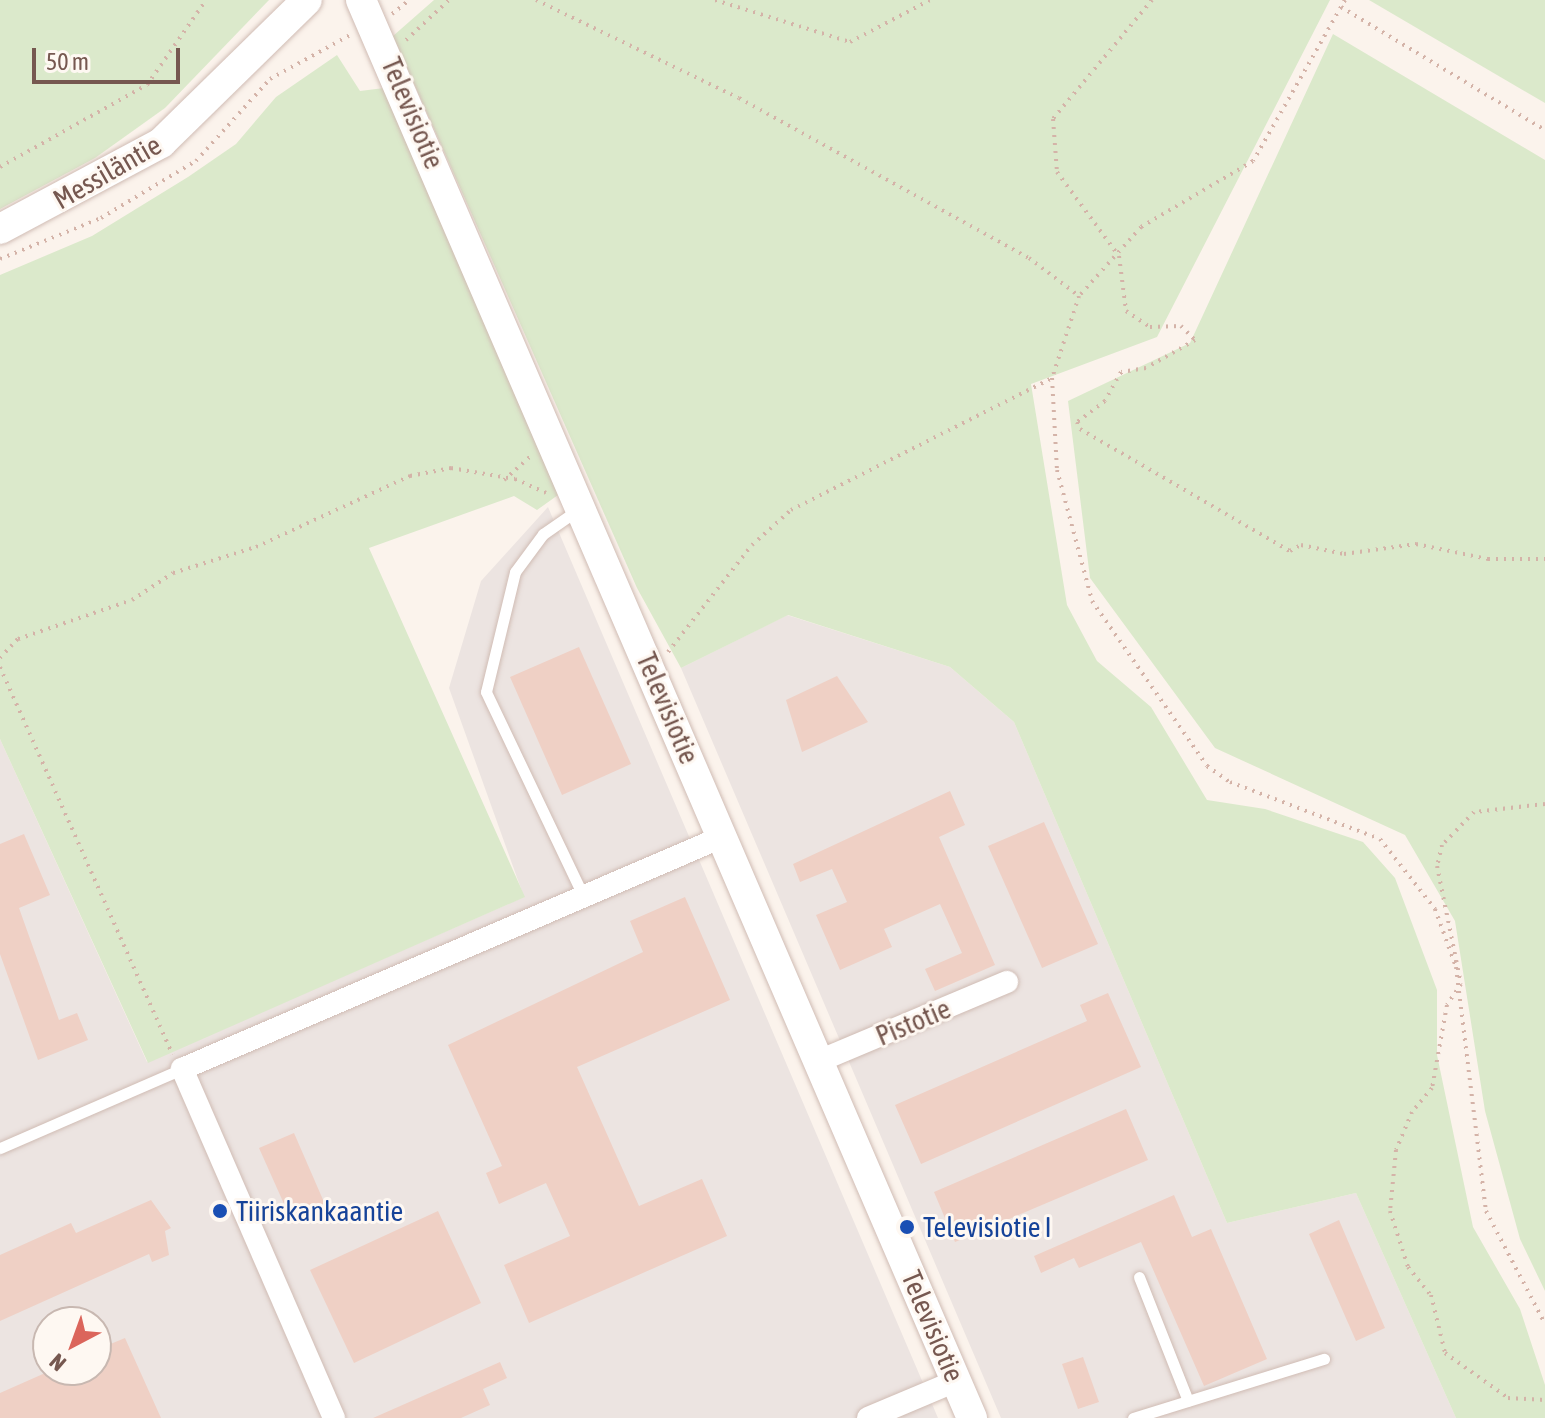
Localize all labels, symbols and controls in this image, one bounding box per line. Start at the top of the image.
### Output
scale bar [36,32,184,82]
text: 50 m [46,48,89,75]
street label: Televisiotie [375,52,451,174]
street label: Messiläntie [47,128,167,216]
street label: Televisiotie [630,647,706,769]
street label: Pistotie [871,991,955,1053]
place label: Tiiriskankaantie [236,1194,403,1228]
marker: Tiiriskankaantie [211,1202,229,1220]
place label: Televisiotie I [923,1210,1052,1244]
marker: Televisiotie I [898,1218,916,1236]
street label: Televisiotie [895,1265,971,1387]
north arrow [32,1306,112,1386]
text: N [44,1349,71,1377]

